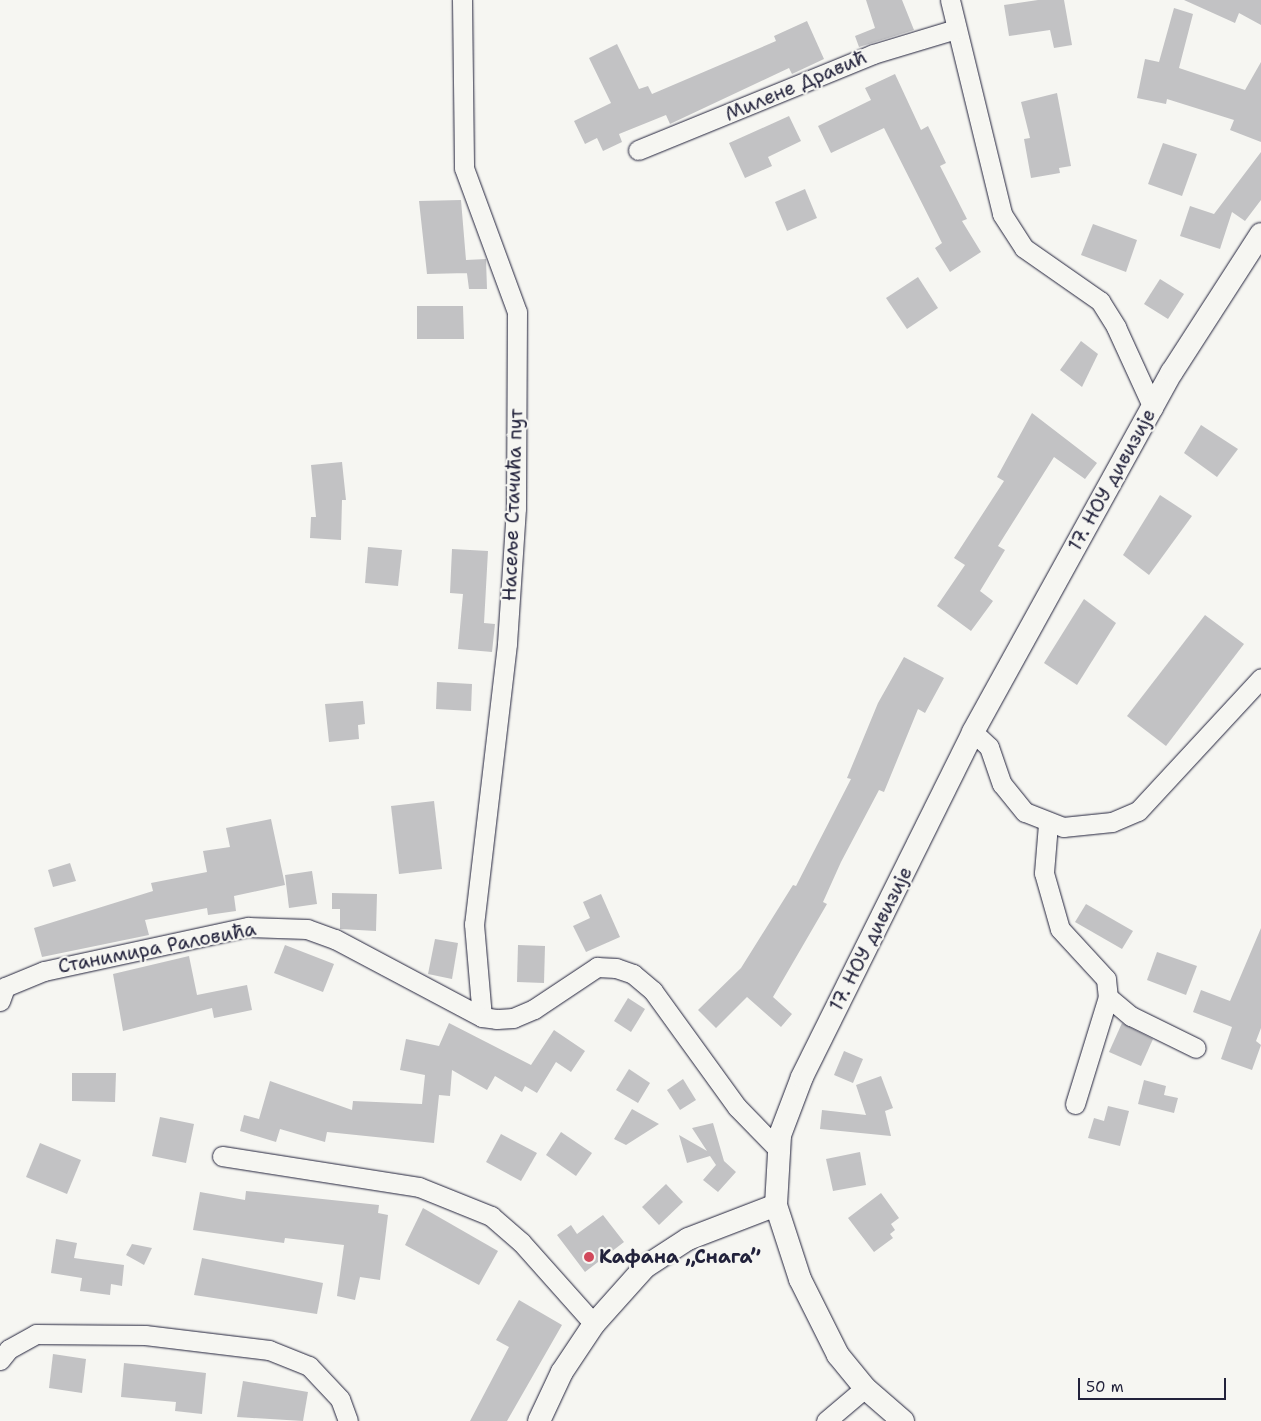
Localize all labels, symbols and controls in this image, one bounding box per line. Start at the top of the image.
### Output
street label: Милене Дравић [722,46,870,126]
street label: 17. НОУ дивизије [1063,405,1161,555]
street label: Насеље Стачића пут [498,408,528,602]
street label: 17. НОУ дивизије [825,863,917,1015]
street label: Станимира Раловића [56,918,258,978]
place label: Кафана „Снага” [599,1246,761,1268]
marker: Кафана „Снага” [583,1251,595,1263]
scale bar [1081,1368,1228,1400]
text: 50 m [1086,1377,1124,1397]

